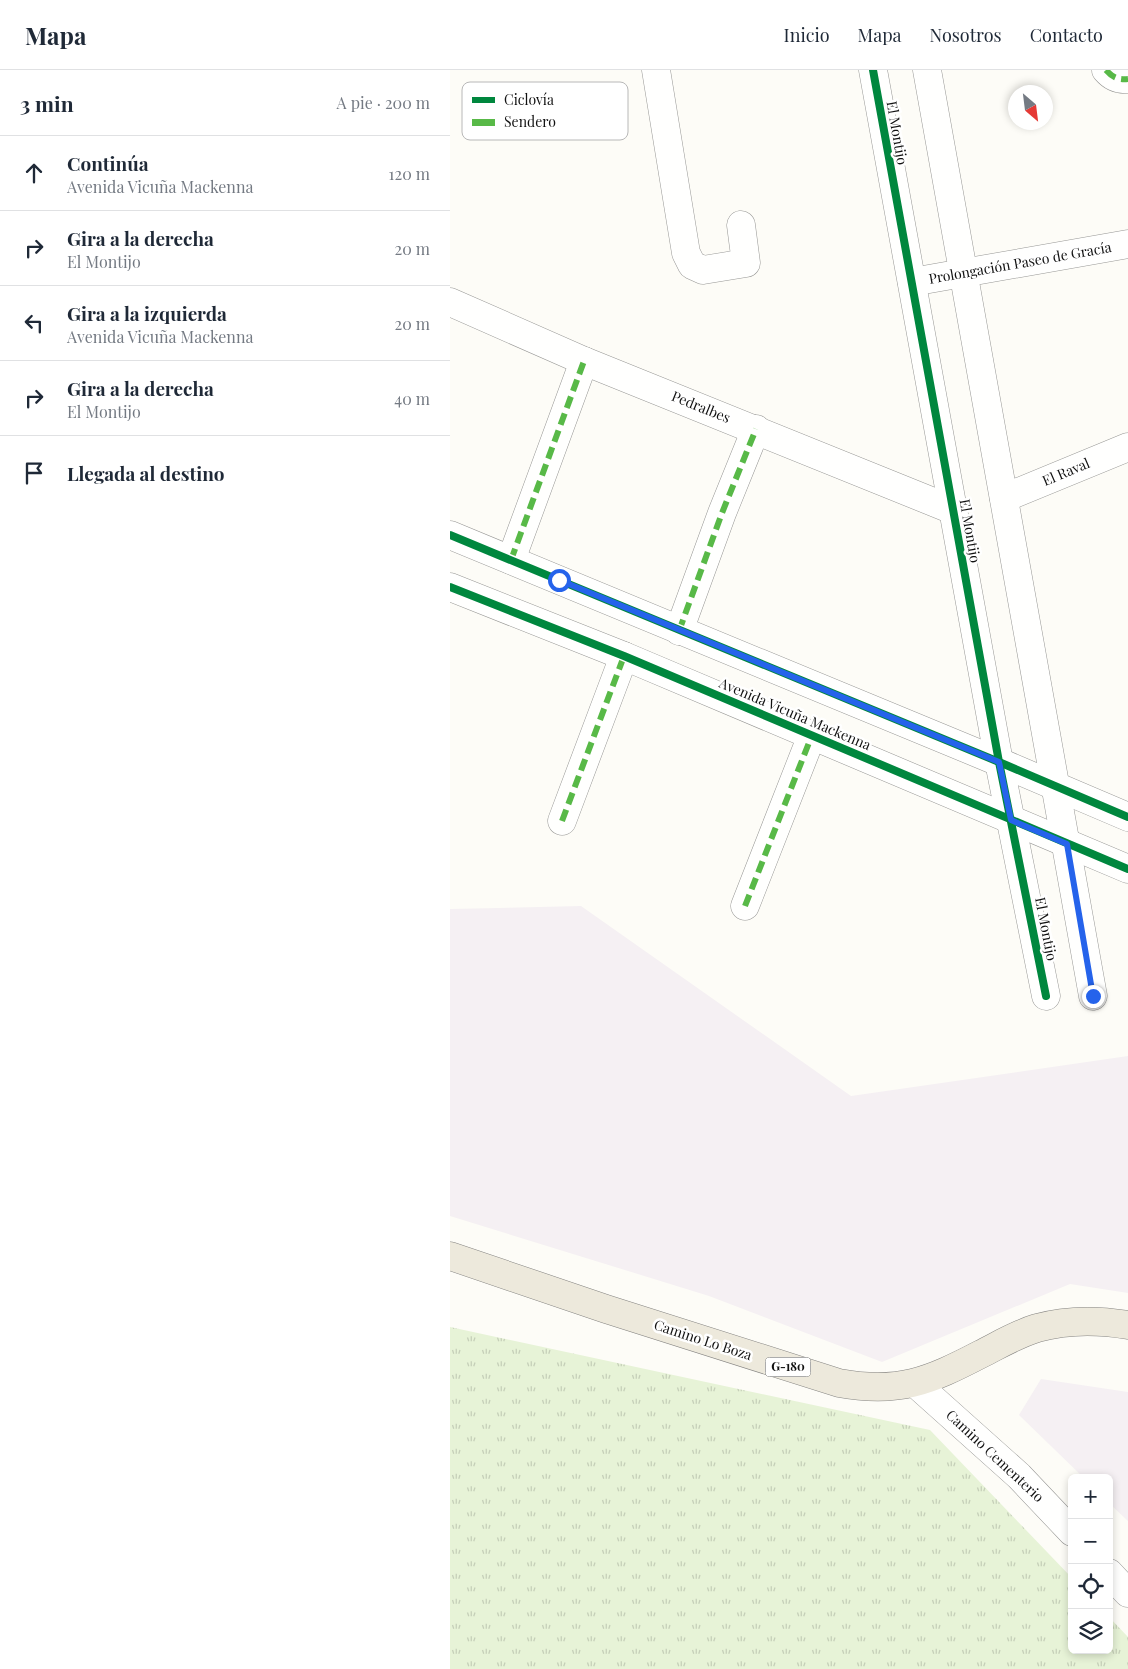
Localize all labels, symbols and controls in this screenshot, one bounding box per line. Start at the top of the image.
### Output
text: Mapa [25,19,86,51]
text: Inicio [784,23,830,47]
text: Mapa [858,23,902,47]
text: Nosotros [930,23,1002,47]
text: Contacto [1030,23,1103,47]
legend [462,82,628,140]
north arrow [1008,85,1053,130]
text: 3 min [20,89,74,117]
text: Ciclovía [504,90,554,109]
text: A pie · 200 m [337,92,430,113]
street label: El Montijo [883,100,913,167]
text: Sendero [504,112,556,131]
text: Continúa [67,150,149,176]
icon: ahead [20,159,48,187]
text: 120 m [389,163,430,184]
text: Avenida Vicuña Mackenna [67,176,253,197]
text: Gira a la derecha [67,225,214,251]
icon: right [20,234,48,262]
street label: Prolongación Paseo de Gracía [927,237,1113,288]
text: 20 m [395,238,430,259]
text: El Montijo [67,251,141,272]
text: Gira a la izquierda [67,300,227,326]
icon: left [20,309,48,337]
text: 20 m [395,313,430,334]
text: Avenida Vicuña Mackenna [67,326,253,347]
text: Gira a la derecha [67,375,214,401]
icon: right [20,384,48,412]
street label: Pedralbes [669,386,733,427]
text: 40 m [394,388,430,409]
text: El Montijo [67,401,141,422]
street label: El Raval [1039,453,1092,490]
icon: arrive [20,459,48,487]
text: Llegada al destino [67,460,225,486]
street label: El Montijo [956,498,986,565]
route start [548,569,571,592]
street label: Avenida Vicuña Mackenna [715,673,874,754]
street label: El Montijo [1031,895,1062,963]
route end [1082,985,1105,1008]
street label: Camino Lo Boza [652,1315,755,1364]
road number: G-180 [766,1358,810,1376]
street label: Camino Cementerio [942,1405,1049,1506]
map controls [1068,1474,1113,1654]
button: + [1068,1474,1113,1519]
button: − [1068,1519,1113,1564]
button: locate [1068,1564,1113,1609]
button: layers [1068,1609,1113,1654]

